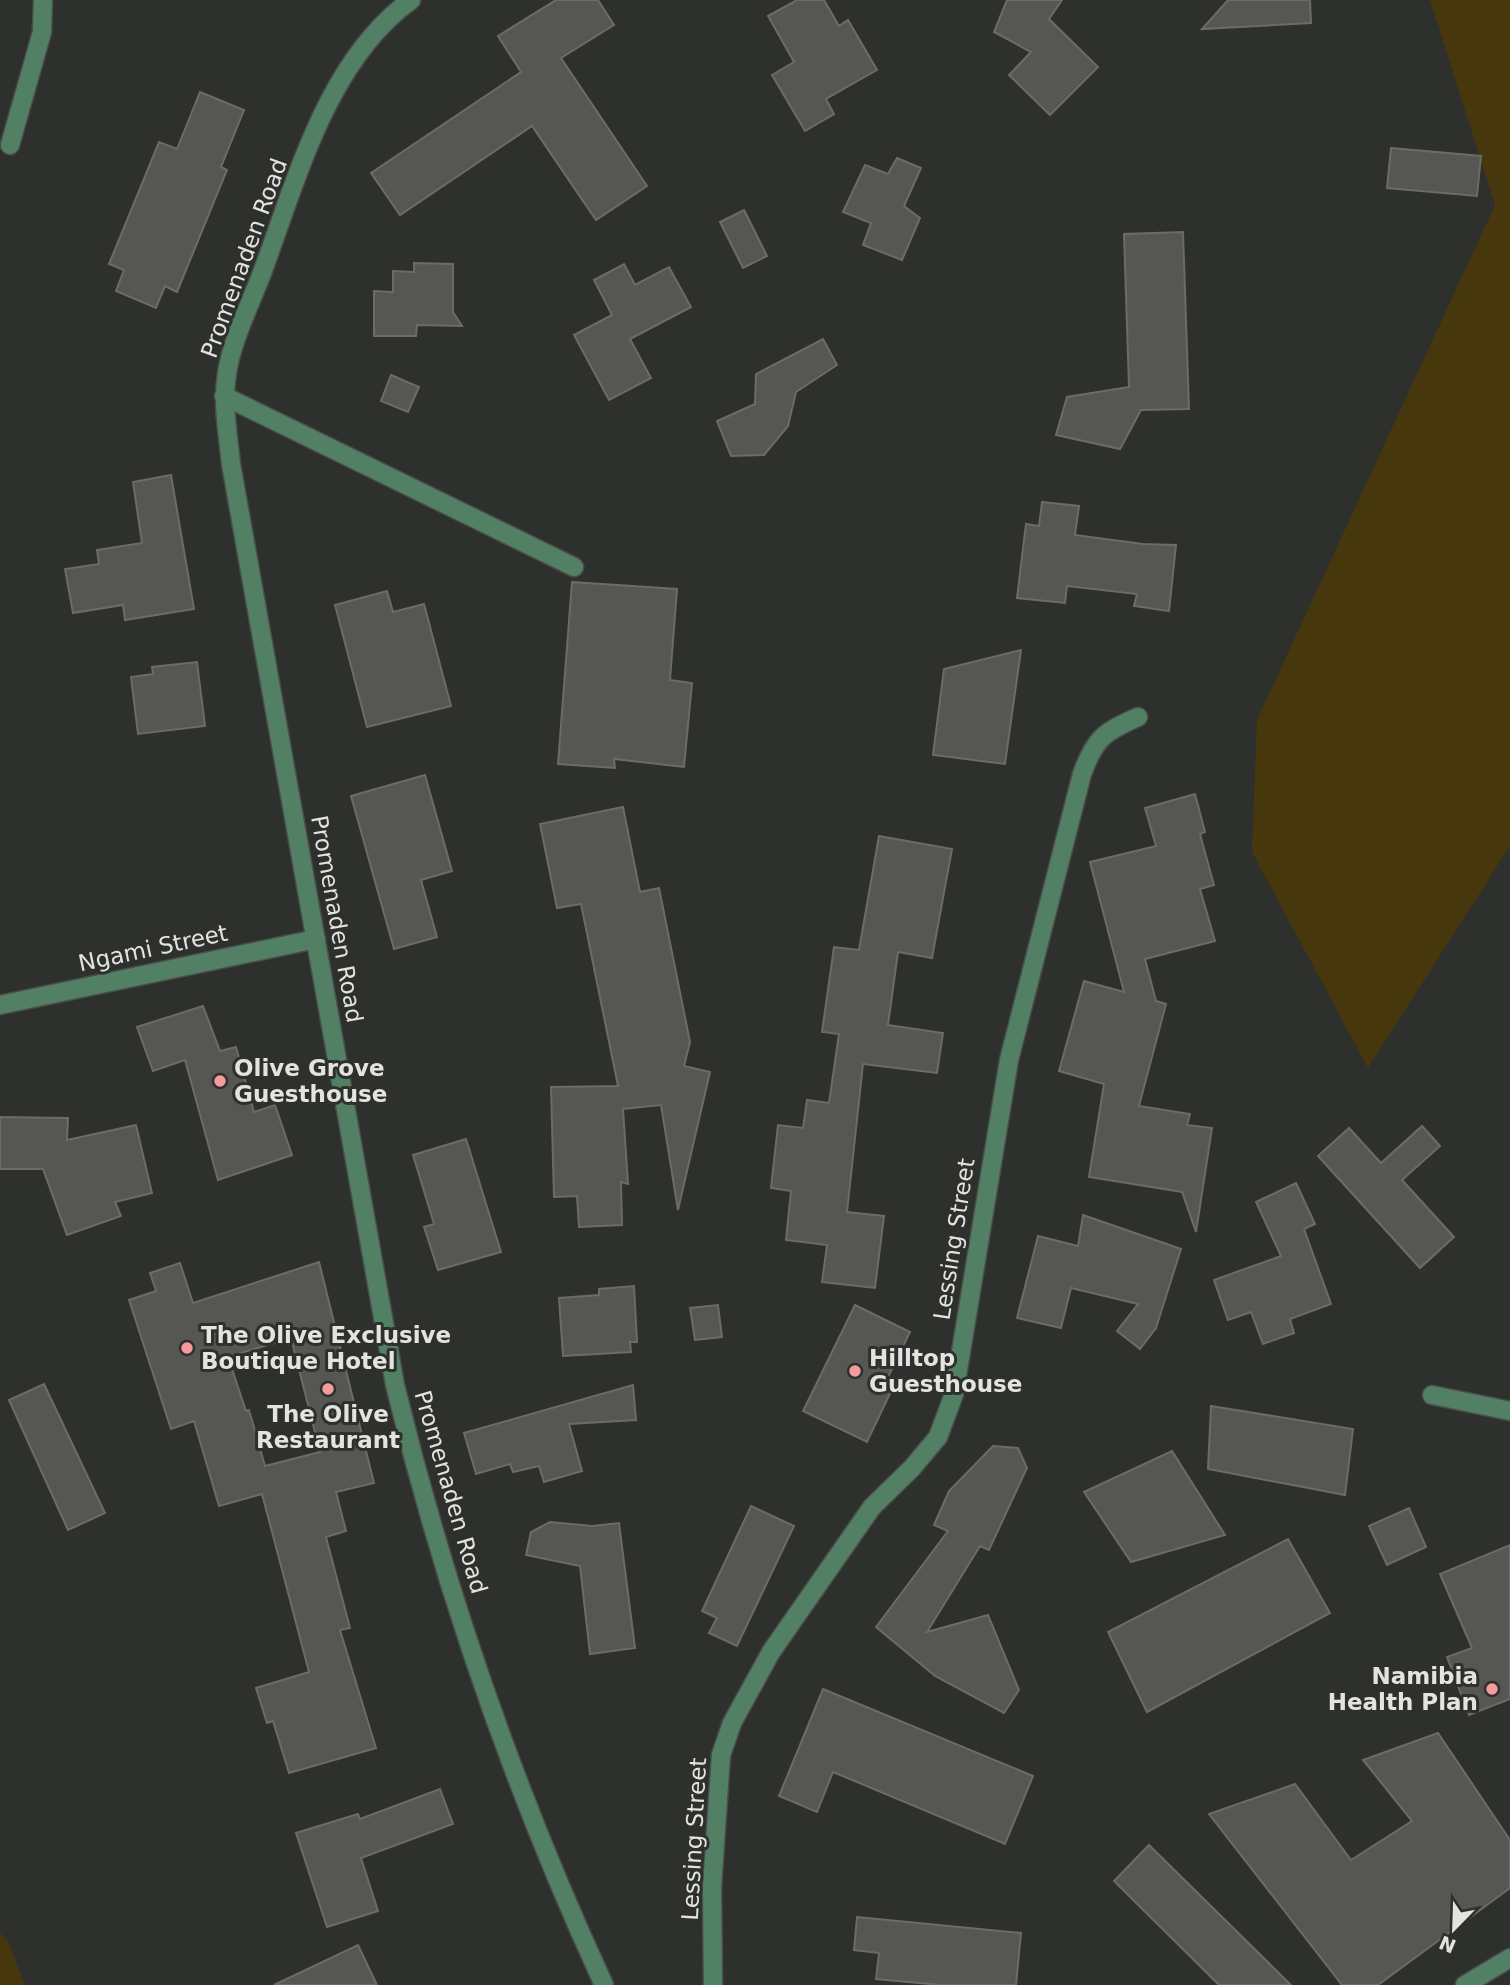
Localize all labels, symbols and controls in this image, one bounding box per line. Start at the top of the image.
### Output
street label: Promenaden Road [196,155,292,361]
street label: Promenaden Road [306,813,368,1025]
street label: Ngami Street [76,919,230,977]
place label: Olive Grove Guesthouse [234,1055,387,1107]
marker: Olive Grove Guesthouse [212,1073,228,1089]
street label: Lessing Street [928,1156,980,1322]
place label: The Olive Exclusive Boutique Hotel [201,1322,451,1374]
marker: The Olive Exclusive Boutique Hotel [179,1340,195,1356]
place label: Hilltop Guesthouse [869,1345,1022,1397]
marker: Hilltop Guesthouse [847,1363,863,1379]
marker: The Olive Restaurant [320,1381,336,1397]
street label: Promenaden Road [410,1387,492,1597]
place label: The Olive Restaurant [256,1401,400,1453]
place label: Namibia Health Plan [1328,1663,1478,1715]
marker: Namibia Health Plan [1484,1681,1500,1697]
street label: Lessing Street [677,1757,711,1921]
north arrow [1419,1894,1489,1964]
text: N [1436,1931,1459,1958]

